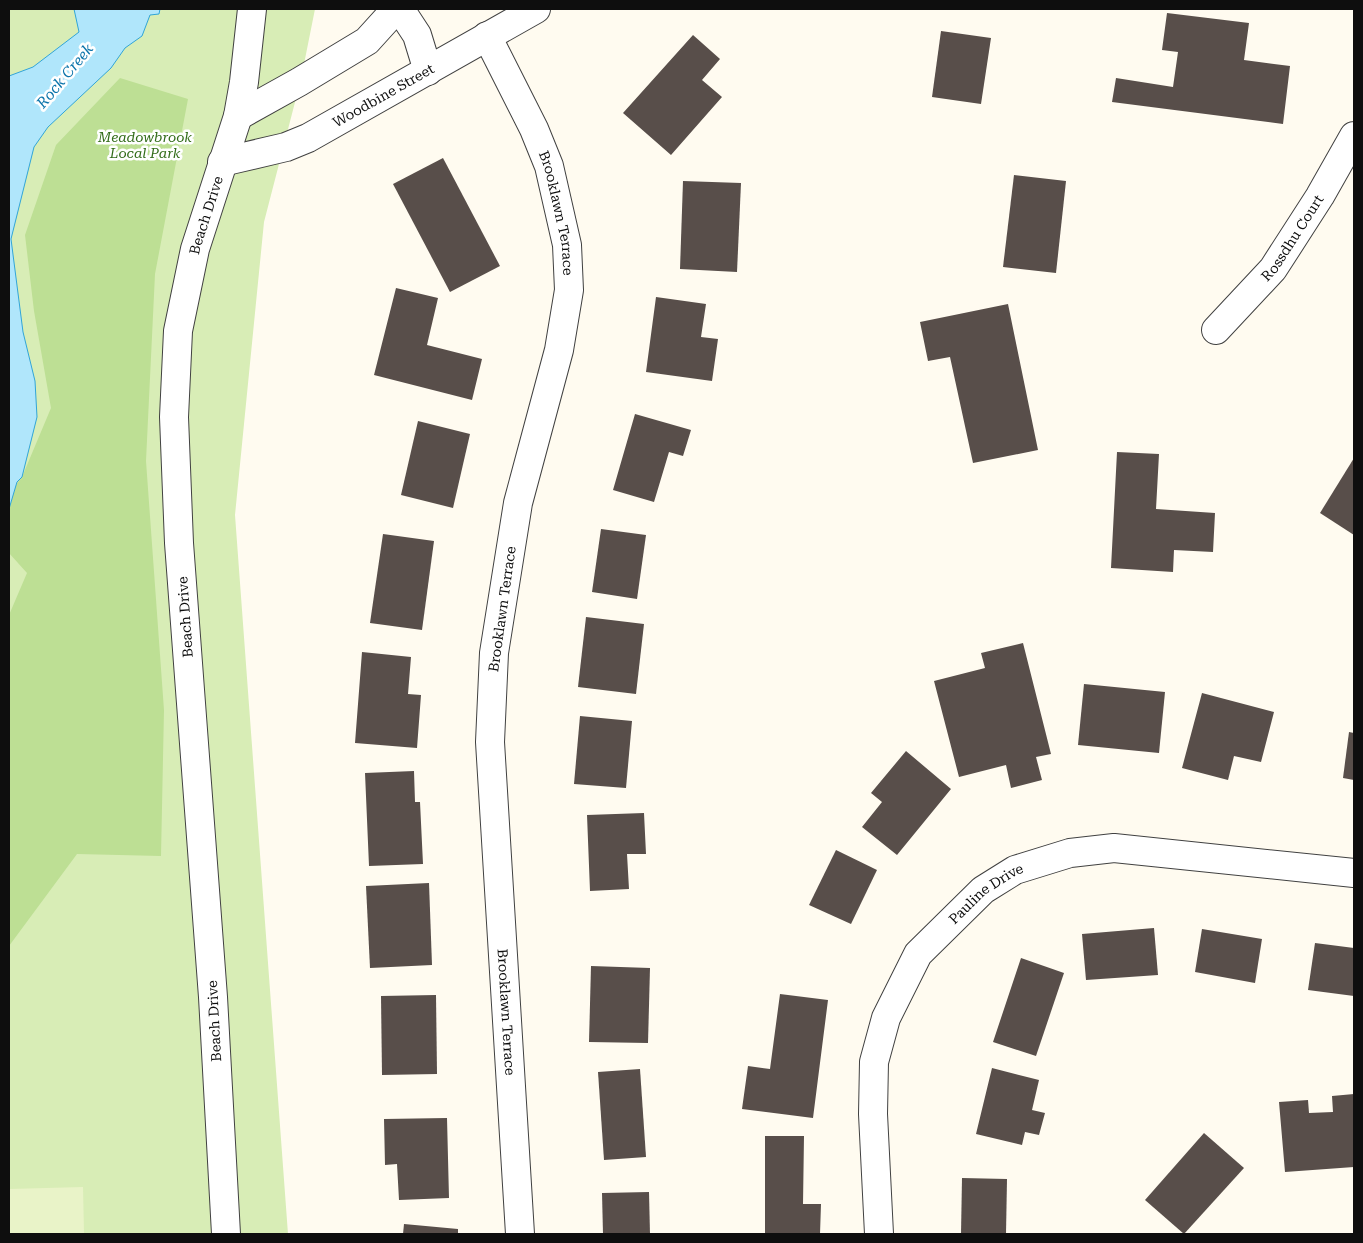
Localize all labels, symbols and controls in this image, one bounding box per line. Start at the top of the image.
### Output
water label: Rock Creek [32,39,98,113]
street label: Woodbine Street [330,60,437,130]
park label: Meadowbrook Local Park [97,129,192,161]
street label: Brooklawn Terrace [536,148,576,276]
street label: Beach Drive [186,174,226,256]
street label: Rossdhu Court [1258,192,1327,284]
street label: Brooklawn Terrace [485,545,519,673]
street label: Beach Drive [174,575,196,658]
street label: Pauline Drive [945,860,1025,927]
street label: Brooklawn Terrace [495,948,518,1076]
street label: Beach Drive [204,980,224,1062]

